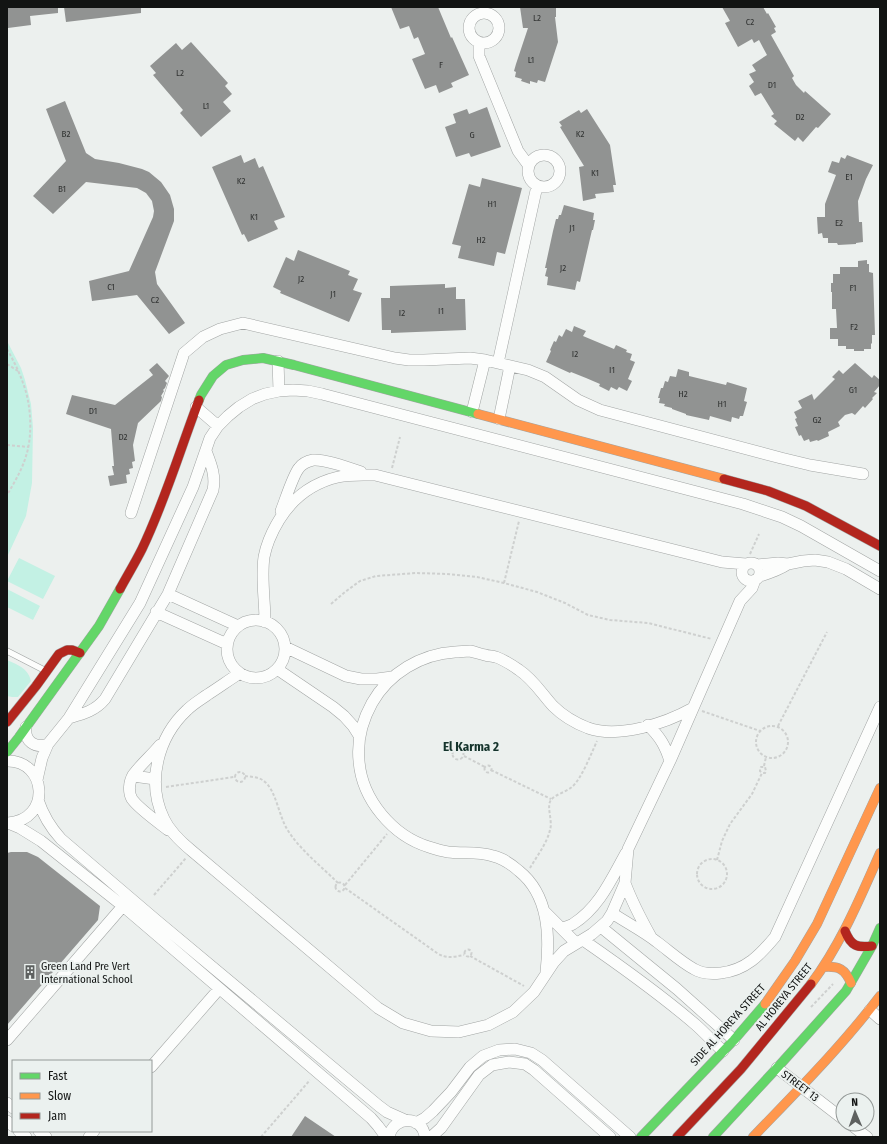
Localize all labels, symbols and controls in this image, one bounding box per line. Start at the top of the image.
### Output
house number: L2 [533,13,541,23]
house number: C2 [746,17,754,27]
house number: L1 [528,55,534,65]
house number: F [439,60,443,70]
house number: L2 [176,68,184,78]
house number: D1 [768,80,776,90]
house number: L1 [203,101,209,111]
house number: D2 [796,112,805,122]
house number: B2 [62,129,70,139]
house number: K2 [576,129,584,139]
house number: G [469,130,475,140]
house number: K1 [591,168,599,178]
house number: E1 [845,172,853,182]
house number: K2 [237,176,245,186]
house number: B1 [58,184,66,194]
house number: H1 [488,199,496,209]
house number: K1 [250,212,258,222]
house number: E2 [835,218,843,228]
house number: J1 [569,223,575,233]
house number: H2 [476,235,486,245]
house number: J2 [560,263,566,273]
house number: J2 [298,274,304,284]
house number: C1 [107,282,115,292]
house number: F1 [849,283,857,293]
house number: J1 [330,289,336,299]
house number: C2 [151,295,159,305]
house number: I1 [438,306,444,316]
house number: I2 [399,308,405,318]
house number: F2 [850,322,858,332]
house number: I2 [572,349,578,359]
house number: I1 [609,365,615,375]
house number: G1 [849,385,857,395]
house number: H2 [678,389,688,399]
house number: H1 [718,399,726,409]
house number: D1 [89,406,97,416]
house number: G2 [812,415,822,425]
house number: D2 [119,432,128,442]
district label: El Karma 2 [443,739,499,754]
place label: Green Land Pre Vert International School [41,960,133,986]
street label: AL HOREYA STREET [753,960,816,1033]
building icon: Green Land Pre Vert International School [22,964,38,980]
street label: SIDE AL HOREYA STREET [688,981,769,1069]
legend [12,1060,152,1132]
street label: STREET 13 [779,1068,821,1104]
text: Fast [48,1069,67,1083]
text: Slow [48,1089,71,1103]
north arrow [835,1092,875,1132]
text: N [851,1096,858,1109]
text: Jam [48,1109,66,1123]

